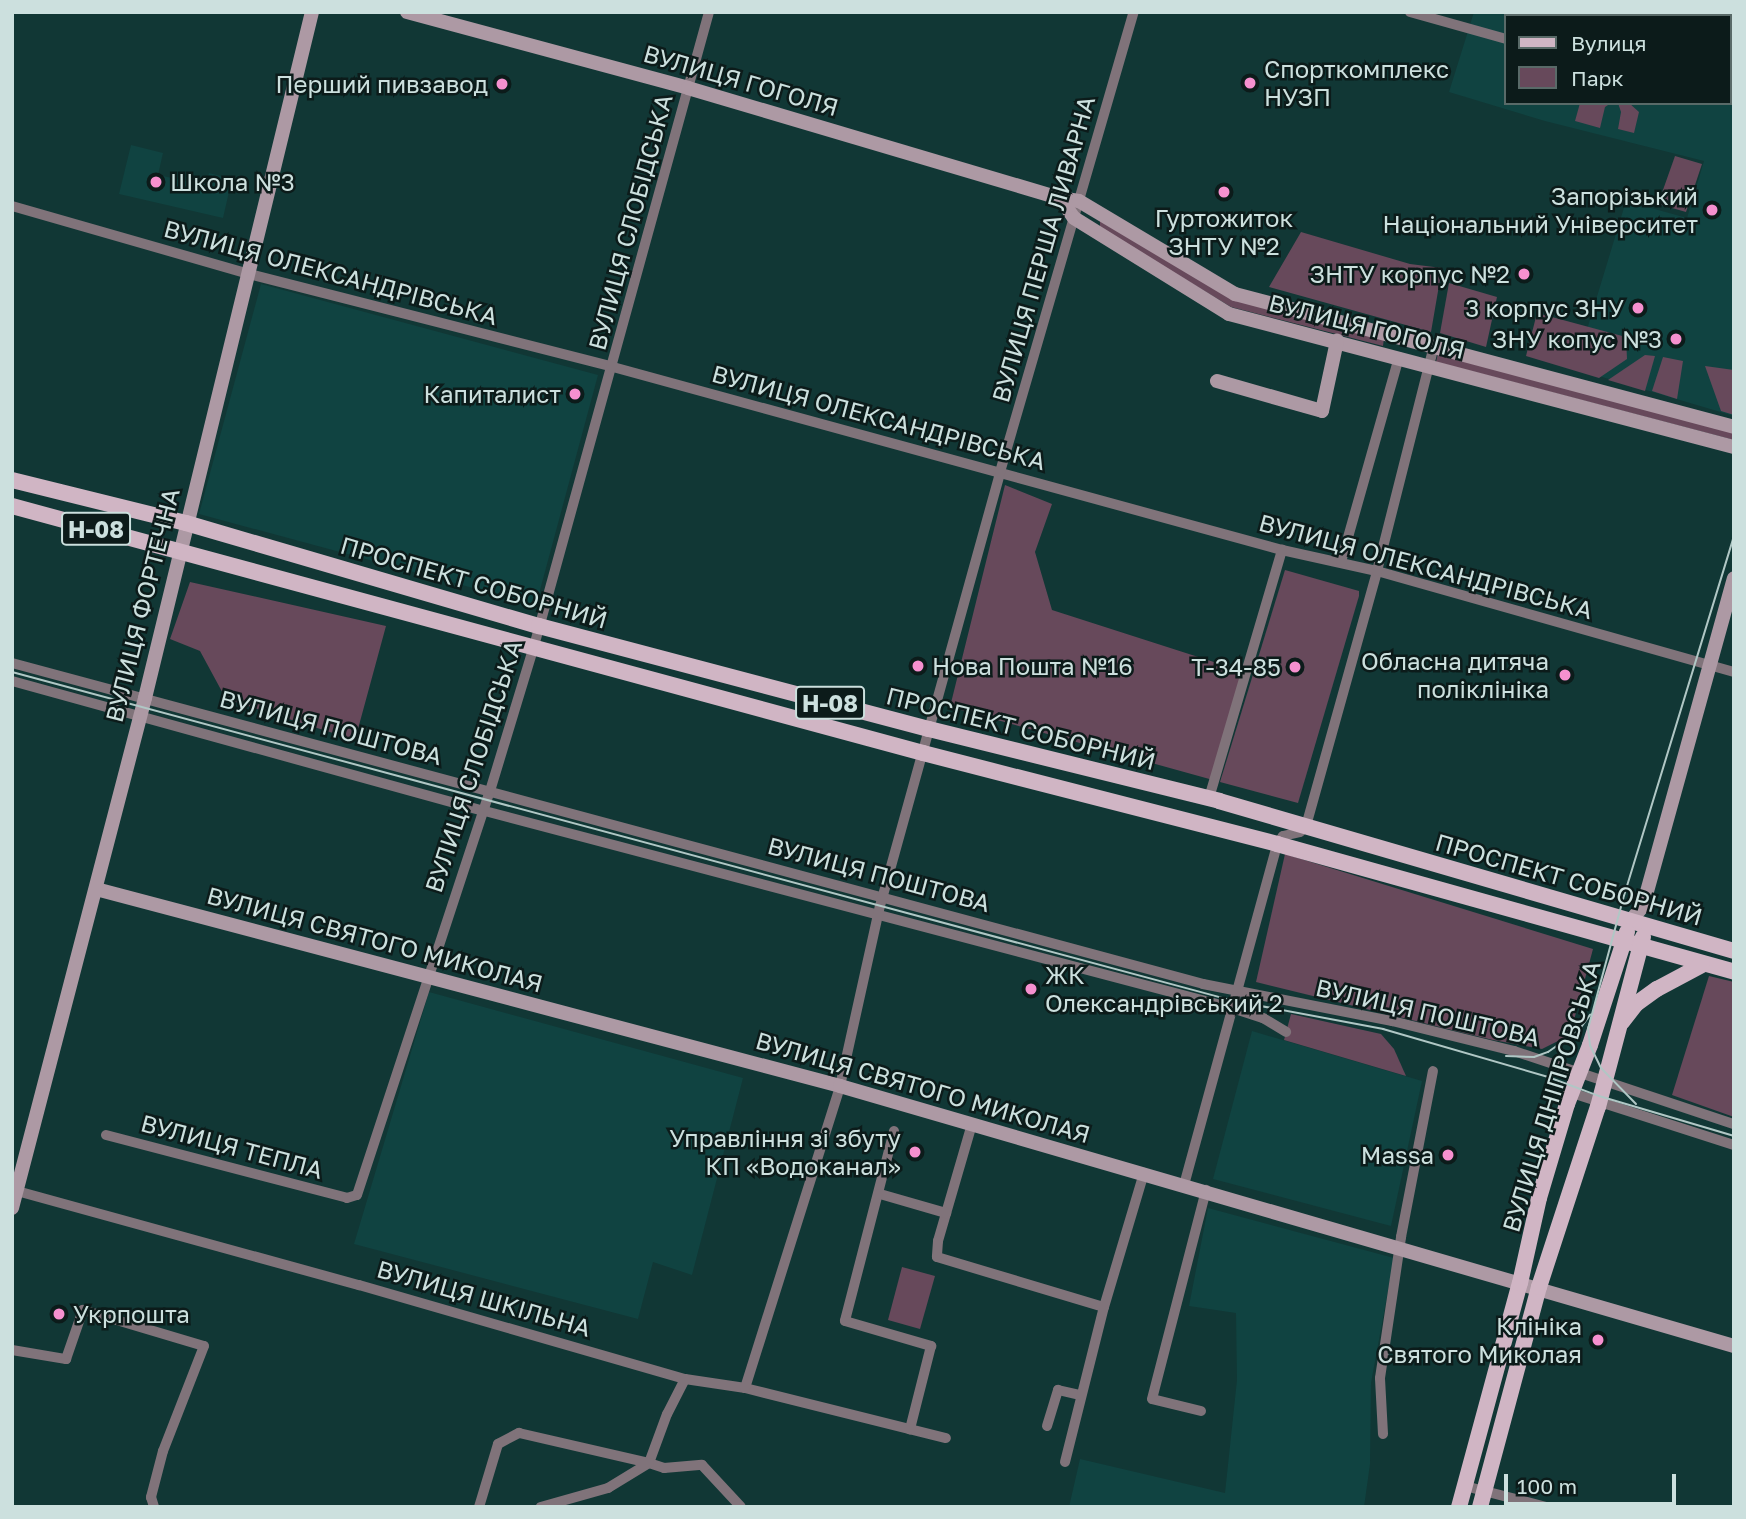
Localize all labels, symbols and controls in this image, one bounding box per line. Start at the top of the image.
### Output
legend [1504,14,1732,105]
text: Вулиця [1571,30,1647,56]
street label: ВУЛИЦЯ ГОГОЛЯ [640,38,842,122]
place label: Спорткомплекс НУЗП [1264,55,1449,111]
text: Парк [1571,65,1624,91]
place label: Перший пивзавод [276,70,488,98]
marker: Спорткомплекс НУЗП [1242,75,1258,91]
marker: Перший пивзавод [494,76,510,92]
street label: ВУЛИЦЯ СЛОБІДСЬКА [582,91,678,353]
street label: ВУЛИЦЯ ПЕРША ЛИВАРНА [985,93,1101,405]
place label: Школа №3 [170,168,295,196]
marker: Школа №3 [148,174,164,190]
place label: Запорізький Національний Університет [1383,182,1698,238]
marker: Гуртожиток ЗНТУ №2 [1216,184,1232,200]
marker: Запорізький Національний Університет [1704,202,1720,218]
place label: Гуртожиток ЗНТУ №2 [1155,204,1293,260]
street label: ВУЛИЦЯ ОЛЕКСАНДРІВСЬКА [161,214,501,330]
place label: ЗНТУ корпус №2 [1310,260,1510,288]
marker: ЗНТУ корпус №2 [1516,266,1532,282]
street label: ВУЛИЦЯ ГОГОЛЯ [1266,288,1468,364]
place label: 3 корпус ЗНУ [1465,294,1624,322]
marker: 3 корпус ЗНУ [1630,300,1646,316]
place label: ЗНУ копус №3 [1492,325,1662,353]
marker: ЗНУ копус №3 [1668,331,1684,347]
street label: ВУЛИЦЯ ОЛЕКСАНДРІВСЬКА [709,359,1049,475]
place label: Капиталист [423,380,561,408]
marker: Капиталист [567,386,583,402]
street label: ВУЛИЦЯ ФОРТЕЧНА [99,485,185,725]
street label: ВУЛИЦЯ ОЛЕКСАНДРІВСЬКА [1256,508,1596,624]
road number: Н-08 [61,509,131,548]
street label: ПРОСПЕКТ СОБОРНИЙ [337,530,611,634]
street label: ВУЛИЦЯ СЛОБІДСЬКА [419,636,527,896]
place label: Обласна дитяча поліклініка [1361,647,1549,703]
place label: Нова Пошта №16 [932,652,1133,680]
place label: Т-34-85 [1191,653,1281,681]
marker: Нова Пошта №16 [910,658,926,674]
marker: Т-34-85 [1287,659,1303,675]
marker: Обласна дитяча поліклініка [1555,665,1575,685]
street label: ПРОСПЕКТ СОБОРНИЙ [883,681,1159,775]
street label: ВУЛИЦЯ ПОШТОВА [217,683,445,771]
road number: Н-08 [795,684,865,722]
street label: ПРОСПЕКТ СОБОРНИЙ [1432,827,1706,931]
street label: ВУЛИЦЯ ПОШТОВА [765,830,993,918]
street label: ВУЛИЦЯ СВЯТОГО МИКОЛАЯ [204,880,546,998]
street label: ВУЛИЦЯ ДНІПРОВСЬКА [1496,957,1606,1235]
place label: ЖК Олександрівський 2 [1045,961,1283,1017]
street label: ВУЛИЦЯ ПОШТОВА [1313,972,1543,1052]
marker: ЖК Олександрівський 2 [1023,981,1039,997]
street label: ВУЛИЦЯ СВЯТОГО МИКОЛАЯ [752,1025,1094,1149]
street label: ВУЛИЦЯ ТЕПЛА [138,1108,326,1184]
place label: Управлiння зi збуту КП «Водоканал» [669,1124,901,1180]
place label: Massa [1361,1141,1434,1169]
marker: Управлiння зi збуту КП «Водоканал» [907,1144,923,1160]
marker: Massa [1440,1147,1456,1163]
street label: ВУЛИЦЯ ШКІЛЬНА [374,1254,594,1342]
place label: Укрпошта [73,1300,190,1328]
marker: Укрпошта [51,1306,67,1322]
place label: Клініка Святого Миколая [1377,1312,1582,1368]
marker: Клініка Святого Миколая [1588,1330,1608,1350]
scale bar [1508,1460,1680,1504]
text: 100 m [1517,1473,1577,1499]

